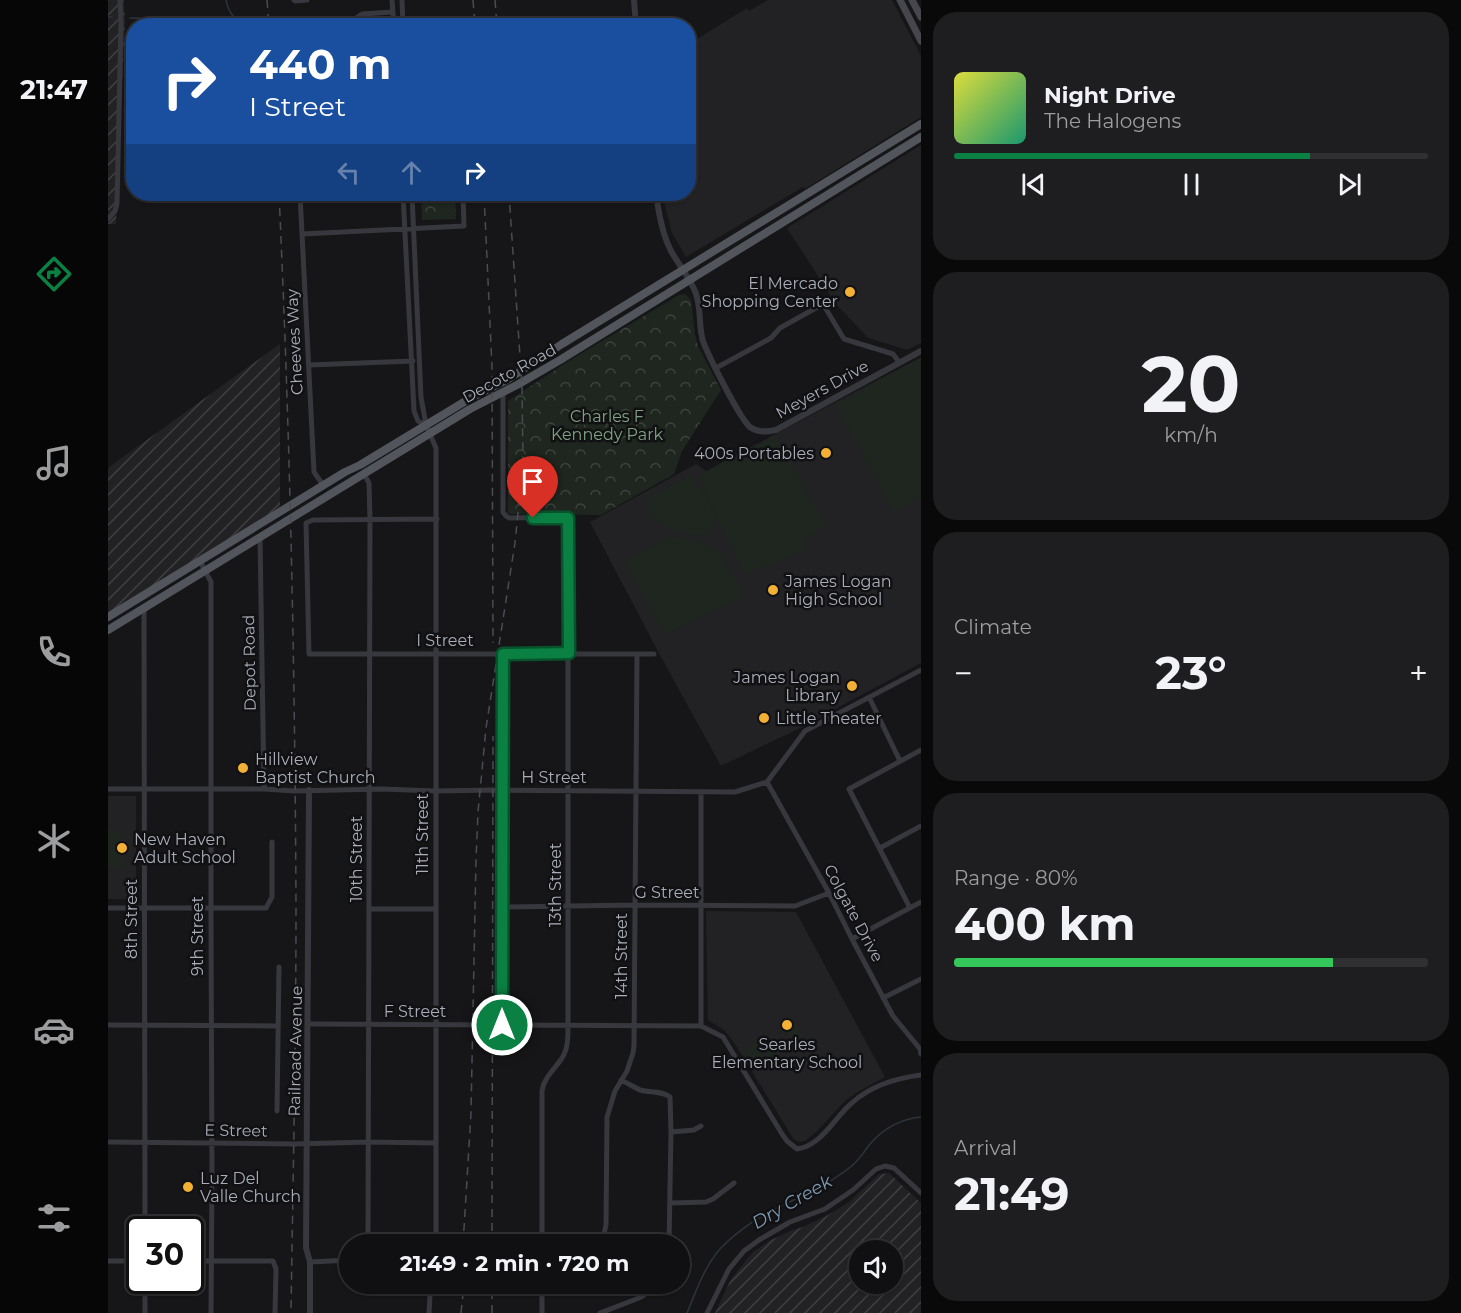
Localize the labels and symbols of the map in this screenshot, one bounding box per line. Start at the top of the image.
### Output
place label: El Mercado Shopping Center [702,274,838,311]
marker: El Mercado Shopping Center [843,285,857,299]
street label: Cheeves Way [282,288,307,395]
street label: Decoto Road [459,340,559,407]
street label: Meyers Drive [772,356,872,423]
park label: Charles F Kennedy Park [551,407,663,444]
place label: 400s Portables [694,444,814,463]
marker: 400s Portables [819,446,833,460]
pin [507,456,558,518]
place label: James Logan High School [784,572,892,609]
marker: James Logan High School [766,583,780,597]
street label: Depot Road [239,615,260,711]
street label: I Street [416,631,474,650]
place label: James Logan Library [732,668,840,705]
marker: James Logan Library [845,679,859,693]
place label: Little Theater [776,709,882,728]
marker: Little Theater [757,711,771,725]
place label: Hillview Baptist Church [255,750,375,787]
marker: Hillview Baptist Church [236,761,250,775]
street label: H Street [521,768,587,787]
street label: 11th Street [413,793,432,875]
street label: 10th Street [347,815,366,902]
place label: New Haven Adult School [134,830,236,867]
marker: New Haven Adult School [115,841,129,855]
street label: 13th Street [546,842,565,927]
street label: Colgate Drive [820,861,887,965]
street label: 8th Street [122,878,141,959]
street label: G Street [635,883,700,902]
street label: 9th Street [188,896,207,976]
street label: 14th Street [612,912,631,999]
street label: Railroad Avenue [285,986,306,1116]
position arrow [470,993,534,1057]
street label: F Street [384,1002,447,1021]
marker: Searles Elementary School [780,1018,794,1032]
place label: Searles Elementary School [712,1035,862,1072]
street label: E Street [204,1120,268,1141]
place label: Luz Del Valle Church [200,1169,301,1206]
water label: Dry Creek [748,1170,837,1234]
marker: Luz Del Valle Church [181,1180,195,1194]
speed limit sign: 30 [126,1216,204,1294]

